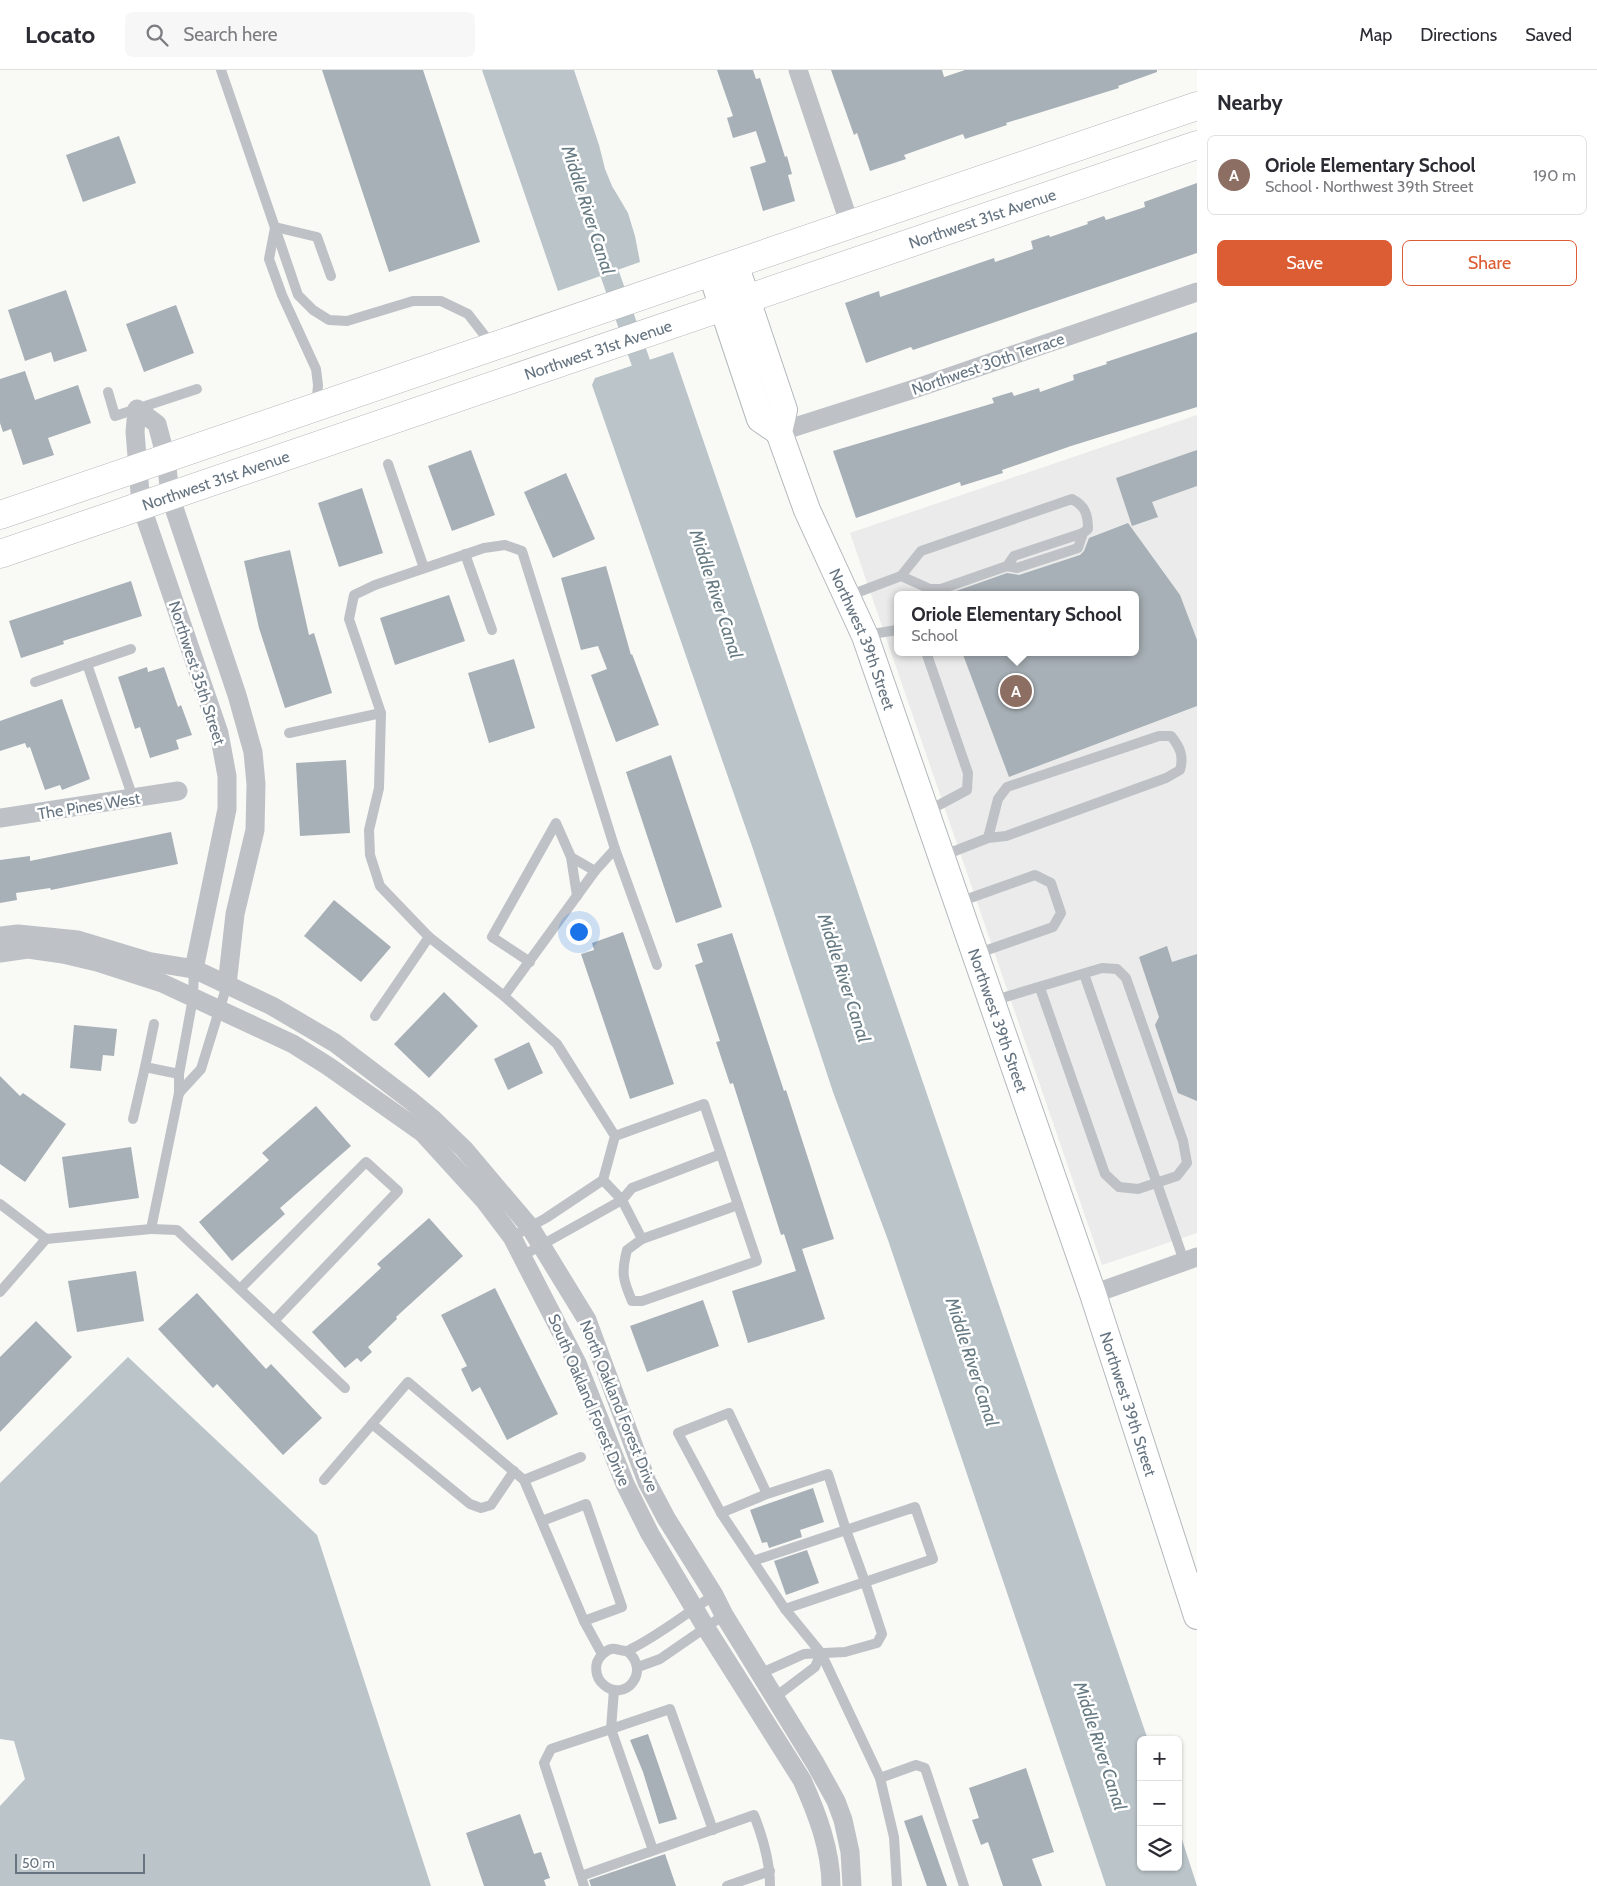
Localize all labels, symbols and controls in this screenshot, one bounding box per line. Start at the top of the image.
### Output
search box [125,12,475,57]
text: Locato [25,20,95,49]
icon: search [143,21,171,49]
text: Search here [183,23,278,46]
text: Map [1359,24,1392,46]
text: Directions [1420,24,1497,46]
text: Saved [1525,24,1572,46]
text: Nearby [1217,90,1283,115]
water label: Middle River Canal [557,142,619,278]
text: Oriole Elementary School [1265,154,1476,177]
text: A [1229,166,1239,185]
text: 190 m [1533,166,1576,185]
text: School · Northwest 39th Street [1265,177,1473,196]
street label: Northwest 31st Avenue [906,184,1058,252]
button: Save [1217,240,1392,286]
button: Share [1402,240,1577,286]
street label: Northwest 31st Avenue [522,316,674,384]
street label: Northwest 30th Terrace [909,329,1067,399]
street label: Northwest 31st Avenue [140,446,292,514]
water label: Middle River Canal [685,526,747,662]
street label: Northwest 39th Street [826,565,899,713]
popup [894,591,1139,656]
street label: Northwest 35th Street [165,599,229,748]
text: Oriole Elementary School [911,603,1122,626]
text: School [911,626,958,645]
pin: A [1000,672,1032,710]
street label: The Pines West [36,788,142,823]
water label: Middle River Canal [813,910,875,1046]
your location [566,919,592,945]
street label: Northwest 39th Street [965,946,1032,1095]
water label: Middle River Canal [941,1294,1003,1430]
street label: South Oakland Forest Drive [544,1311,634,1489]
street label: North Oakland Forest Drive [576,1317,662,1495]
street label: Northwest 39th Street [1096,1329,1161,1479]
water label: Middle River Canal [1069,1678,1131,1814]
map controls [1137,1736,1182,1871]
button: + [1137,1736,1182,1781]
button: − [1137,1781,1182,1826]
button: layers [1137,1826,1182,1871]
scale bar [15,1851,145,1874]
text: 50 m [22,1854,55,1872]

